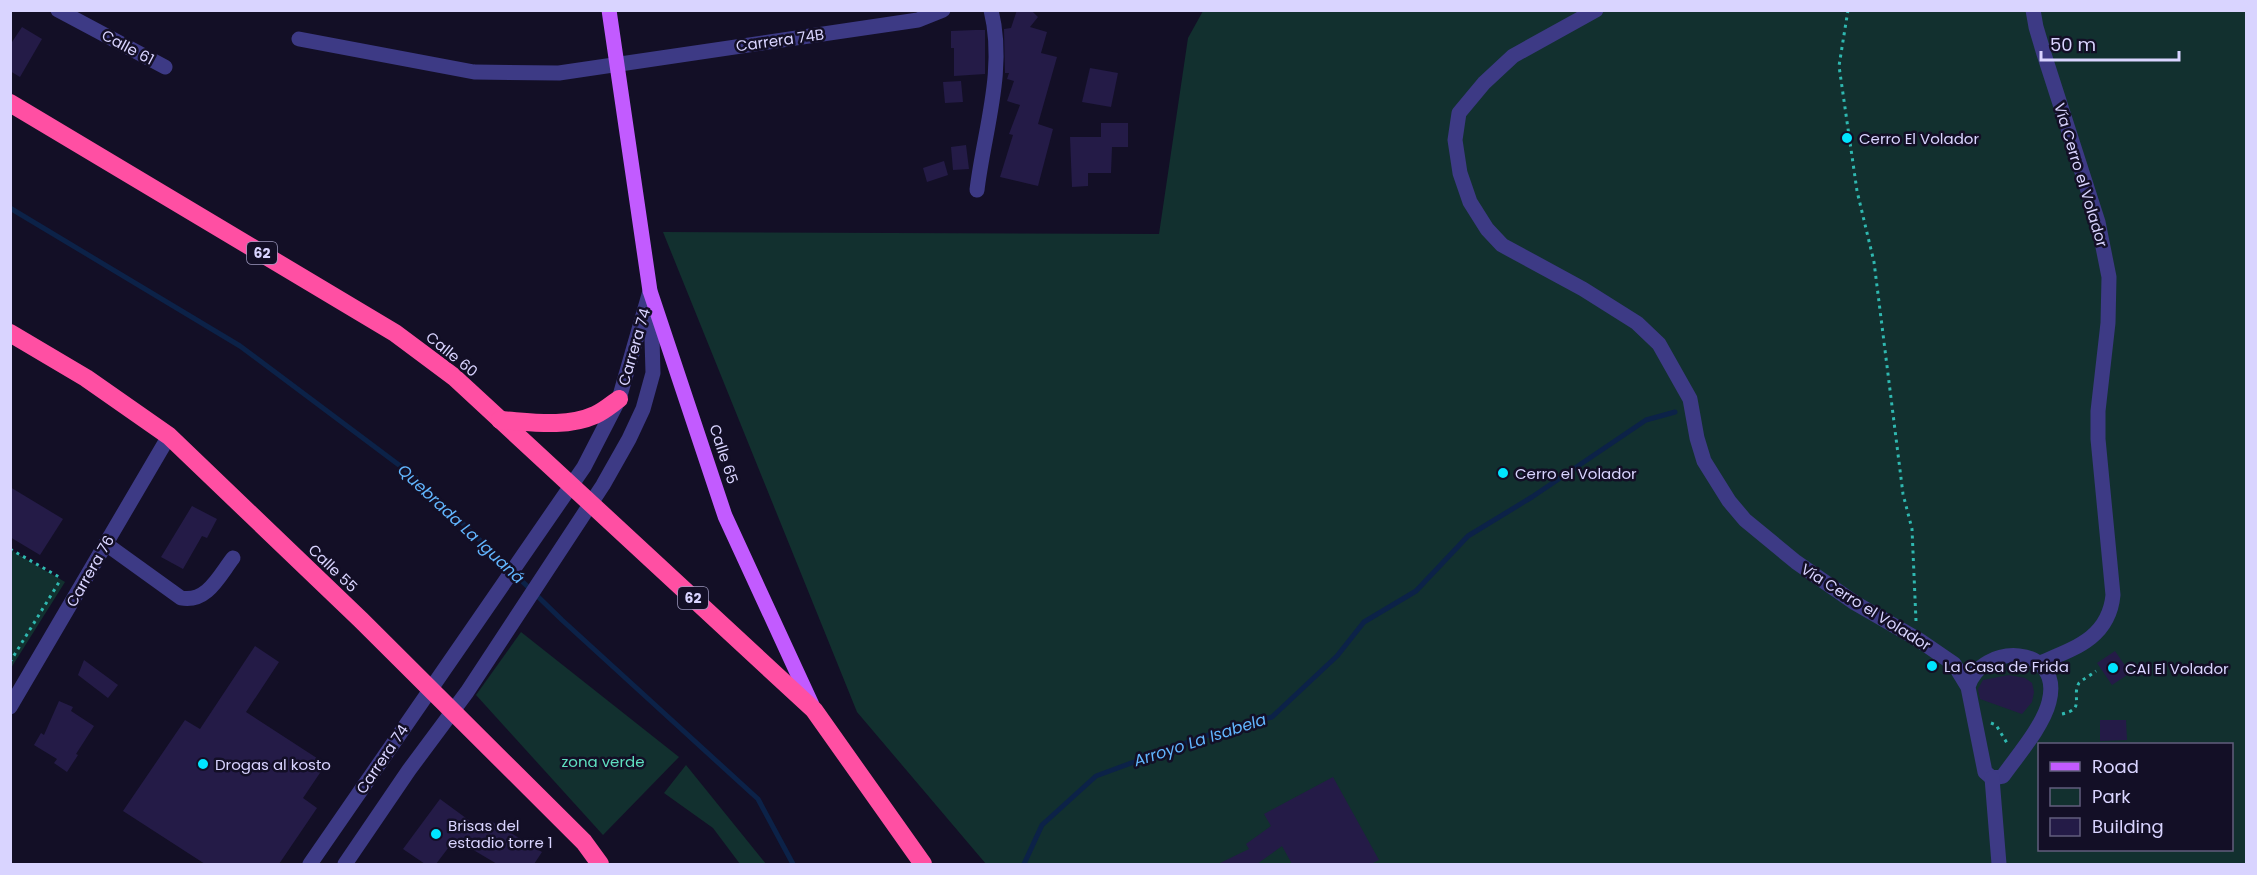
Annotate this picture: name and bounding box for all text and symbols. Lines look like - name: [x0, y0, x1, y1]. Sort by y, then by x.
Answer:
- street label: Carrera 74B: [735, 23, 825, 57]
- street label: Calle 61: [98, 24, 158, 70]
- scale bar: [2041, 24, 2179, 62]
- text: 50 m: [2050, 32, 2096, 57]
- street label: Vía Cerro el Volador: [2049, 100, 2113, 250]
- place label: Cerro El Volador: [1859, 128, 1979, 149]
- marker: Cerro El Volador: [1840, 131, 1854, 145]
- road number: 62: [247, 242, 277, 264]
- street label: Carrera 74: [613, 306, 655, 388]
- street label: Calle 60: [422, 327, 482, 381]
- street label: Calle 65: [705, 422, 743, 486]
- water label: Quebrada La Iguaná: [392, 459, 530, 589]
- place label: Cerro el Volador: [1515, 463, 1637, 484]
- marker: Cerro el Volador: [1496, 466, 1510, 480]
- street label: Carrera 76: [61, 531, 119, 611]
- street label: Calle 55: [304, 539, 362, 597]
- street label: Vía Cerro el Volador: [1797, 558, 1935, 656]
- road number: 62: [678, 587, 708, 609]
- place label: La Casa de Frida: [1944, 656, 2069, 677]
- place label: CAI El Volador: [2125, 658, 2229, 679]
- marker: La Casa de Frida: [1925, 659, 1939, 673]
- marker: CAI El Volador: [2106, 661, 2120, 675]
- water label: Arroyo La Isabela: [1130, 708, 1269, 773]
- street label: Carrera 74: [351, 720, 413, 798]
- legend: [2038, 743, 2233, 851]
- park label: zona verde: [562, 751, 644, 772]
- place label: Drogas al kosto: [215, 754, 331, 775]
- text: Road: [2092, 754, 2139, 779]
- marker: Drogas al kosto: [196, 757, 210, 771]
- text: Park: [2092, 784, 2131, 809]
- text: Building: [2092, 814, 2164, 839]
- place label: Brisas del estadio torre 1: [448, 815, 553, 853]
- marker: Brisas del estadio torre 1: [429, 827, 443, 841]

